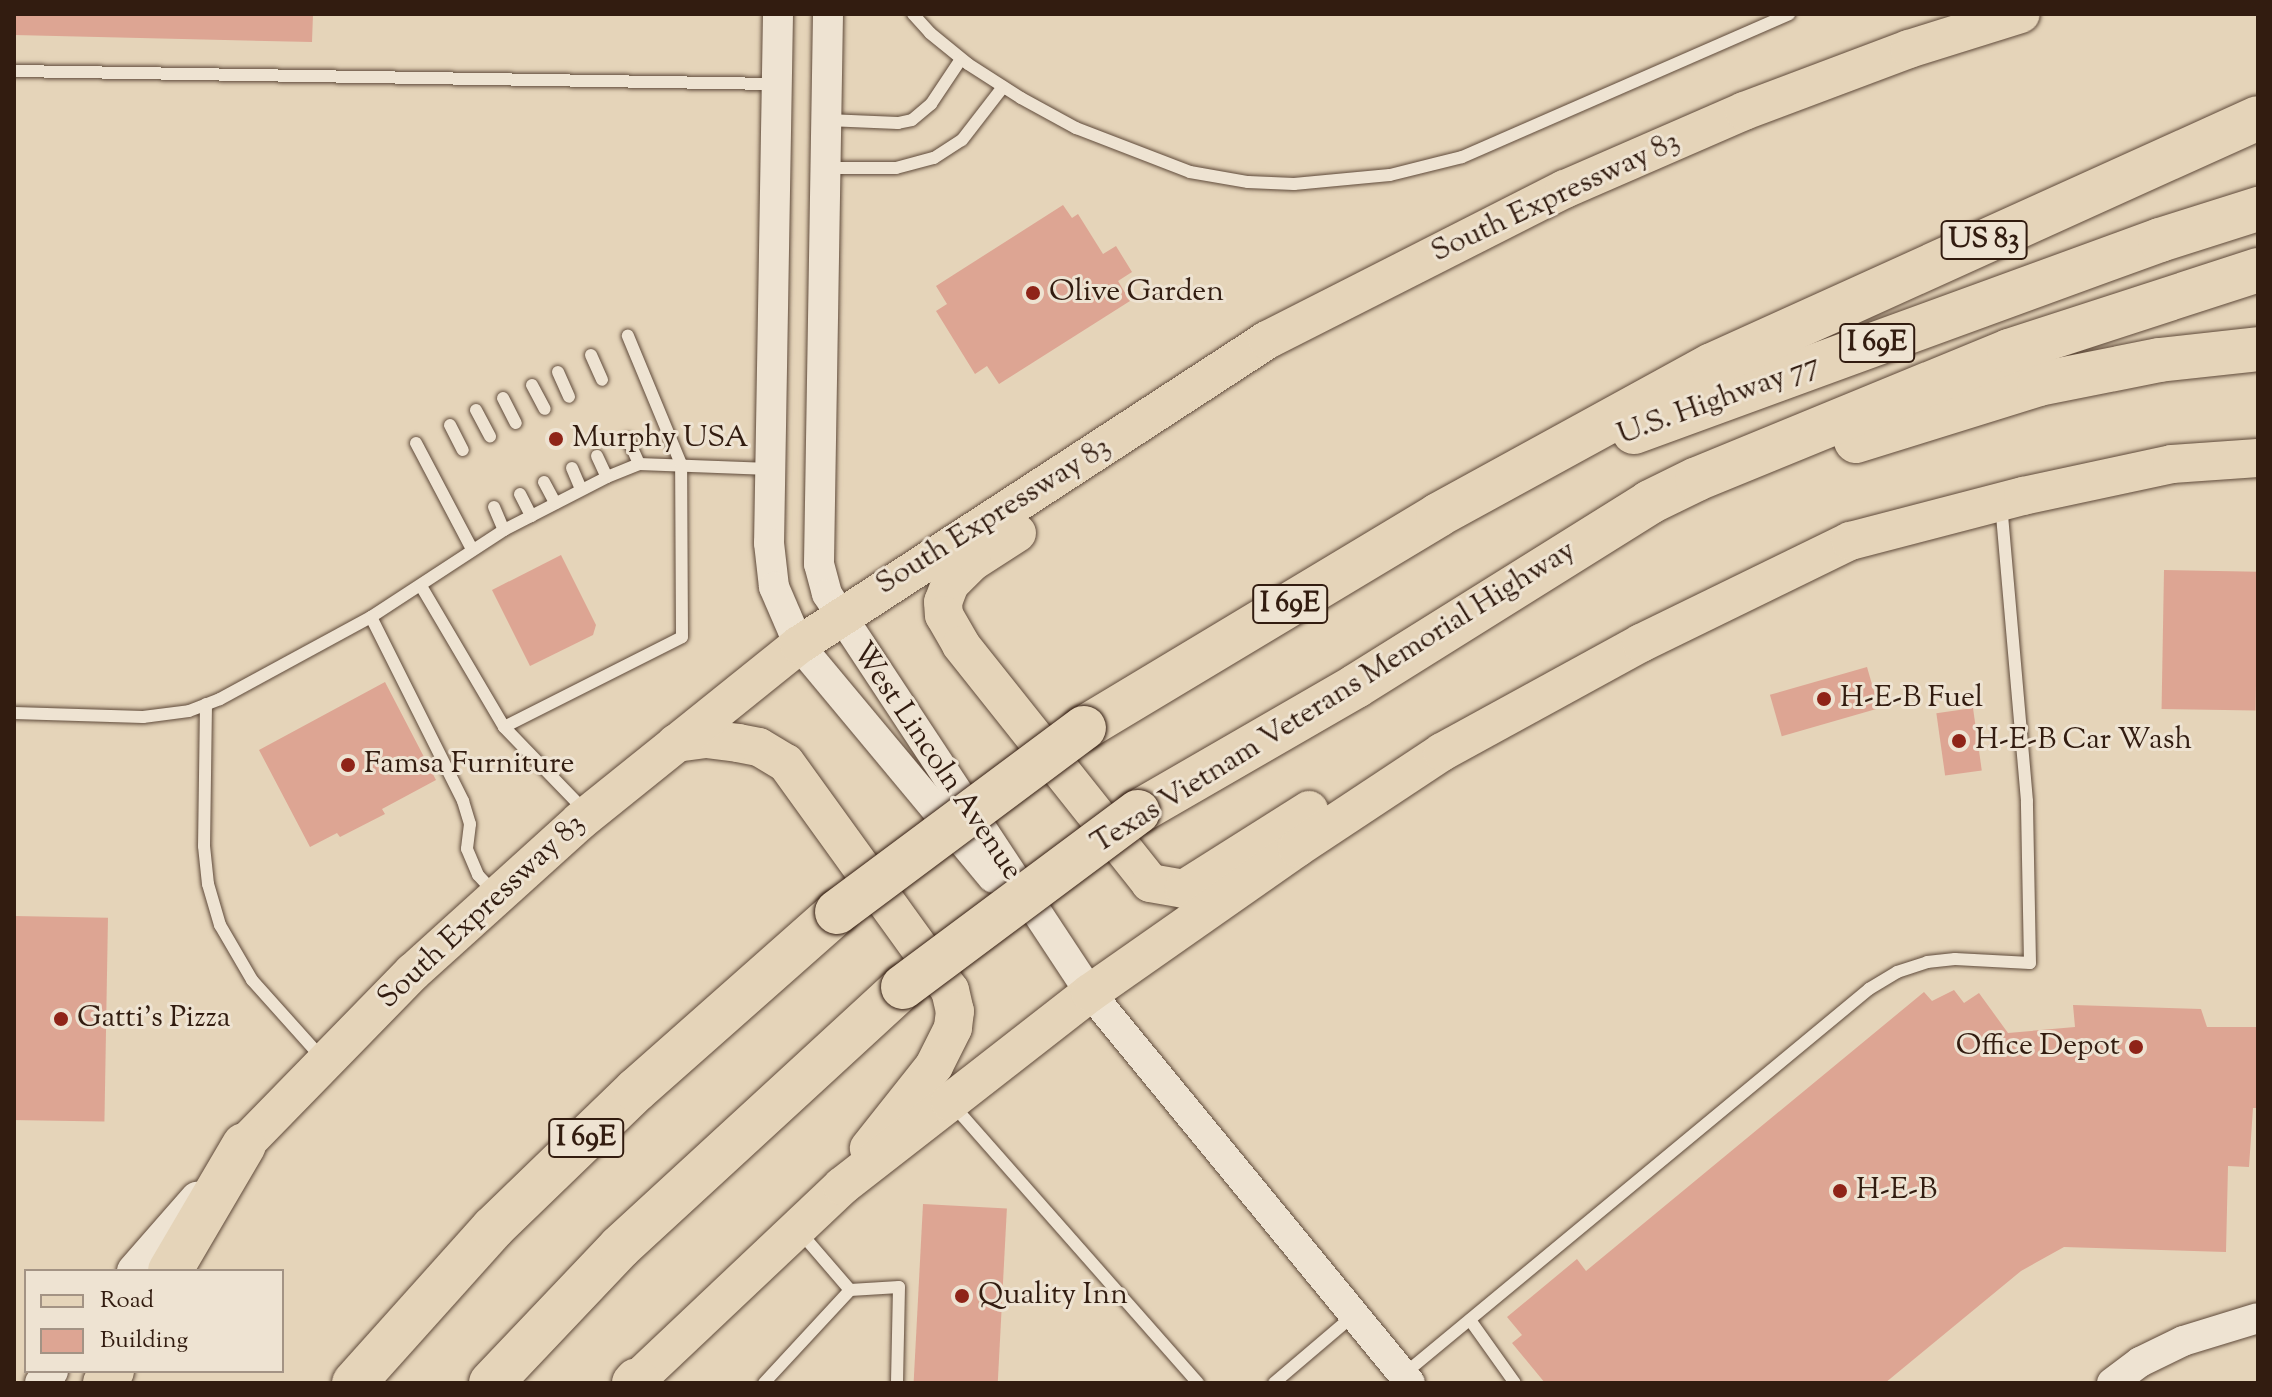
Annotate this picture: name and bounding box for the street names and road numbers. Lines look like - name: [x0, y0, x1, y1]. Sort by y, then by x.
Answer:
- street label: South Expressway 83: [1426, 125, 1686, 271]
- road number: US 83: [1940, 216, 2028, 264]
- road number: I 69E: [1839, 319, 1915, 367]
- street label: U.S. Highway 77: [1613, 348, 1825, 454]
- street label: South Expressway 83: [870, 430, 1118, 604]
- street label: Texas Vietnam Veterans Memorial Highway: [1085, 533, 1583, 863]
- road number: I 69E: [1252, 580, 1328, 628]
- street label: West Lincoln Avenue: [843, 636, 1029, 888]
- street label: South Expressway 83: [371, 807, 593, 1017]
- road number: I 69E: [548, 1114, 624, 1162]

